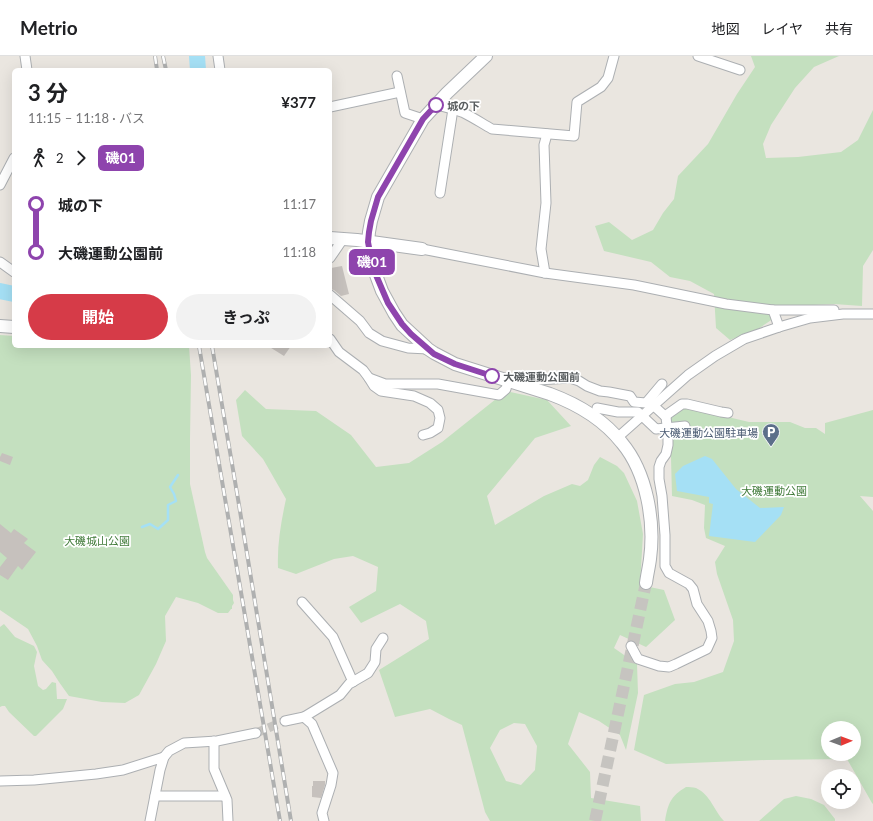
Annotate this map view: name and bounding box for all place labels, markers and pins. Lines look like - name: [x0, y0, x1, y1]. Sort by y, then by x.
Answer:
- marker: 城の下: [428, 97, 444, 113]
- place label: 城の下: [447, 99, 480, 112]
- marker: 大磯運動公園前: [484, 368, 500, 384]
- place label: 大磯運動公園前: [503, 370, 580, 383]
- parking icon: 大磯運動公園駐車場: [761, 422, 781, 447]
- place label: 大磯運動公園駐車場: [659, 426, 758, 439]

